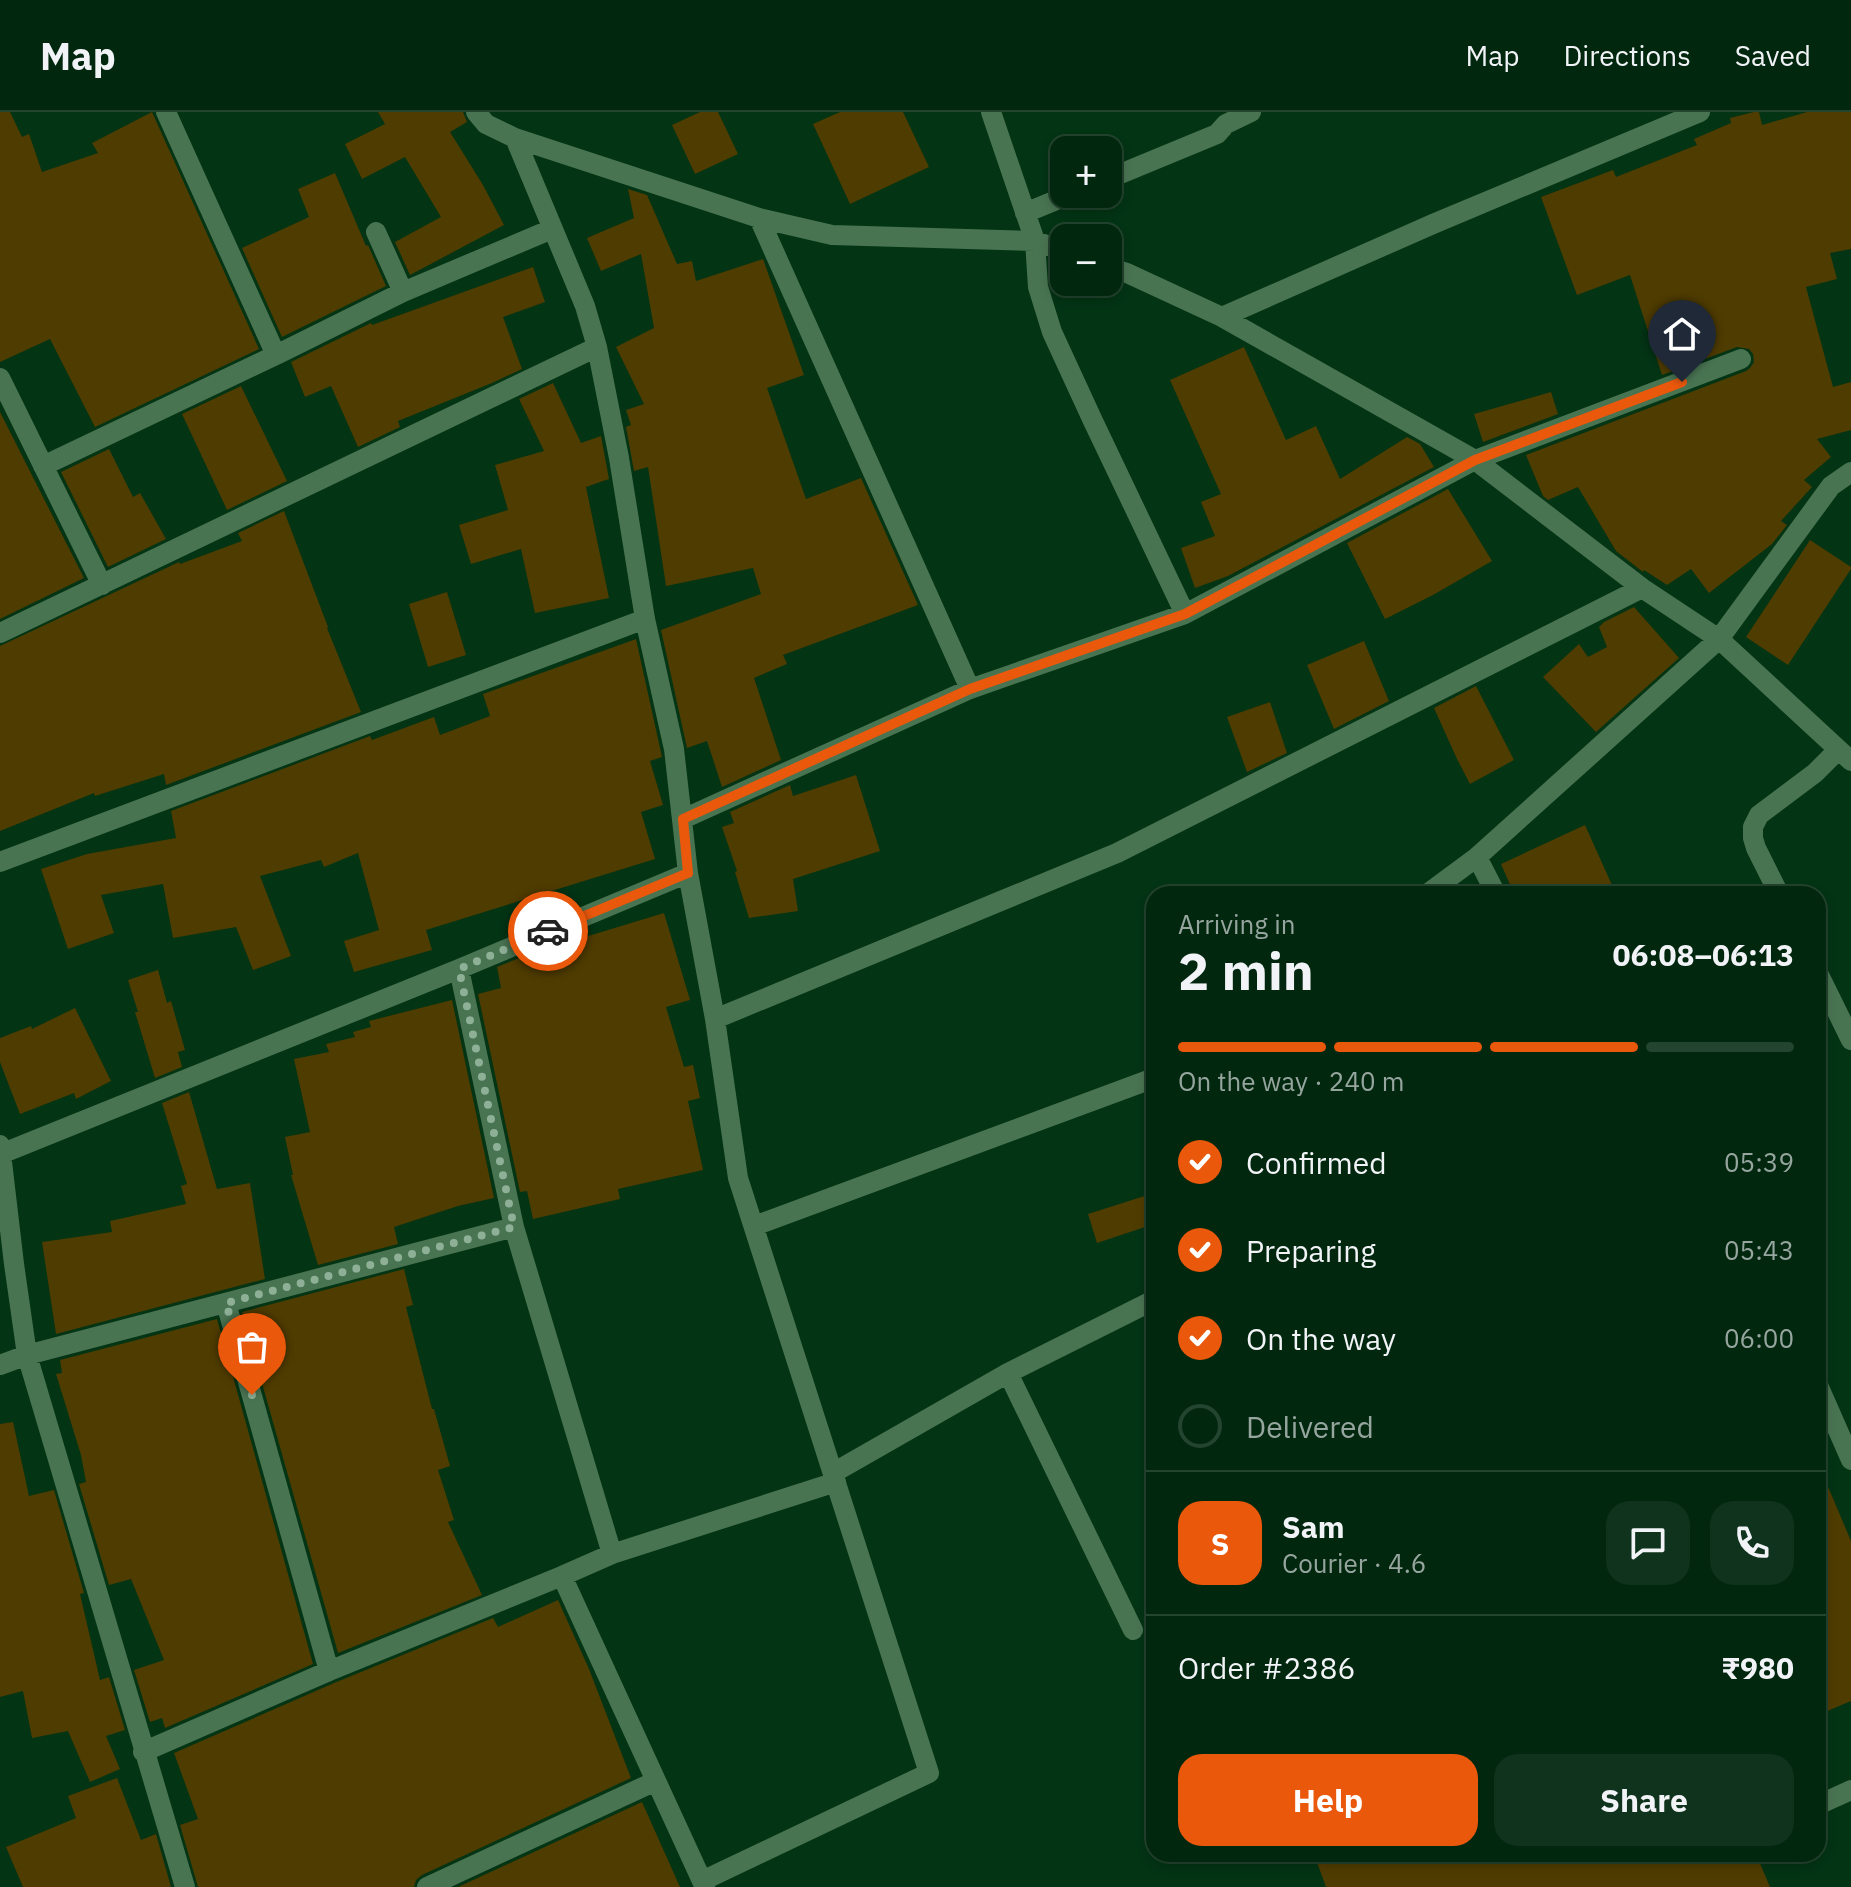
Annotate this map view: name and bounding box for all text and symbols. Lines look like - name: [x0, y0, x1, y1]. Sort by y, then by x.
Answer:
- text: Map: [40, 31, 116, 80]
- text: Map: [1465, 37, 1519, 74]
- text: Directions: [1563, 37, 1691, 74]
- text: Saved: [1735, 37, 1811, 74]
- map controls: [1050, 136, 1122, 296]
- button: +: [1050, 136, 1122, 208]
- button: −: [1050, 224, 1122, 296]
- pin: [1648, 300, 1716, 382]
- icon: home: [1660, 312, 1704, 356]
- courier: [508, 891, 588, 971]
- text: Arriving in: [1178, 907, 1295, 941]
- icon: car: [526, 909, 570, 953]
- text: 06:08–06:13: [1613, 935, 1794, 974]
- text: 2 min: [1178, 937, 1314, 1004]
- text: On the way · 240 m: [1178, 1064, 1404, 1098]
- icon: check: [1178, 1140, 1222, 1184]
- text: Confirmed: [1246, 1143, 1387, 1182]
- text: 05:39: [1724, 1145, 1794, 1179]
- icon: check: [1178, 1228, 1222, 1272]
- text: Preparing: [1246, 1231, 1376, 1270]
- text: 05:43: [1724, 1233, 1794, 1267]
- pin: [218, 1313, 286, 1395]
- icon: check: [1178, 1316, 1222, 1360]
- text: On the way: [1246, 1319, 1396, 1358]
- text: 06:00: [1724, 1321, 1794, 1355]
- icon: bag: [230, 1325, 274, 1369]
- text: Delivered: [1246, 1407, 1374, 1446]
- button: chat: [1606, 1501, 1690, 1585]
- button: phone: [1710, 1501, 1794, 1585]
- text: Sam: [1282, 1507, 1345, 1546]
- text: S: [1211, 1524, 1229, 1563]
- text: Courier · 4.6: [1282, 1546, 1426, 1580]
- text: Order #2386: [1178, 1648, 1355, 1687]
- text: ₹980: [1721, 1648, 1794, 1687]
- button: Help: [1178, 1754, 1478, 1846]
- button: Share: [1494, 1754, 1794, 1846]

